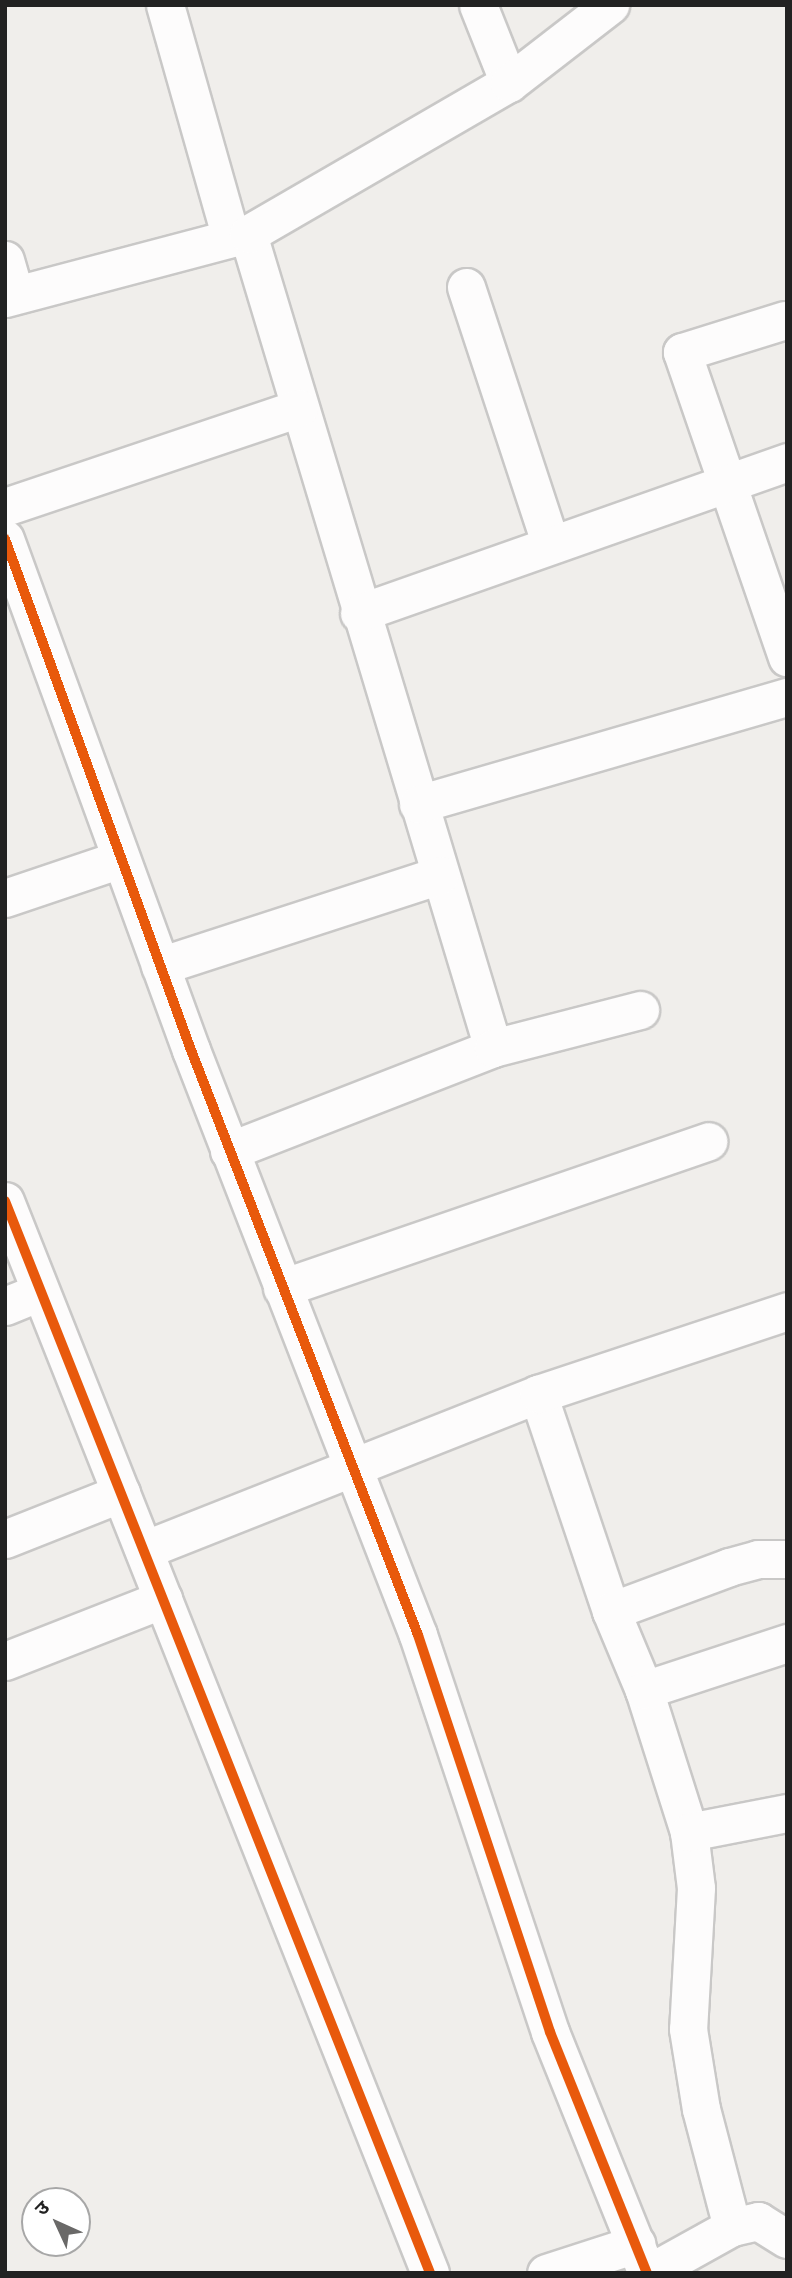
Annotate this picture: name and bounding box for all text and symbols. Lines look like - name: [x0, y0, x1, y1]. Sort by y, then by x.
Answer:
- north arrow: [21, 2187, 91, 2257]
- text: उ: [30, 2196, 54, 2220]

